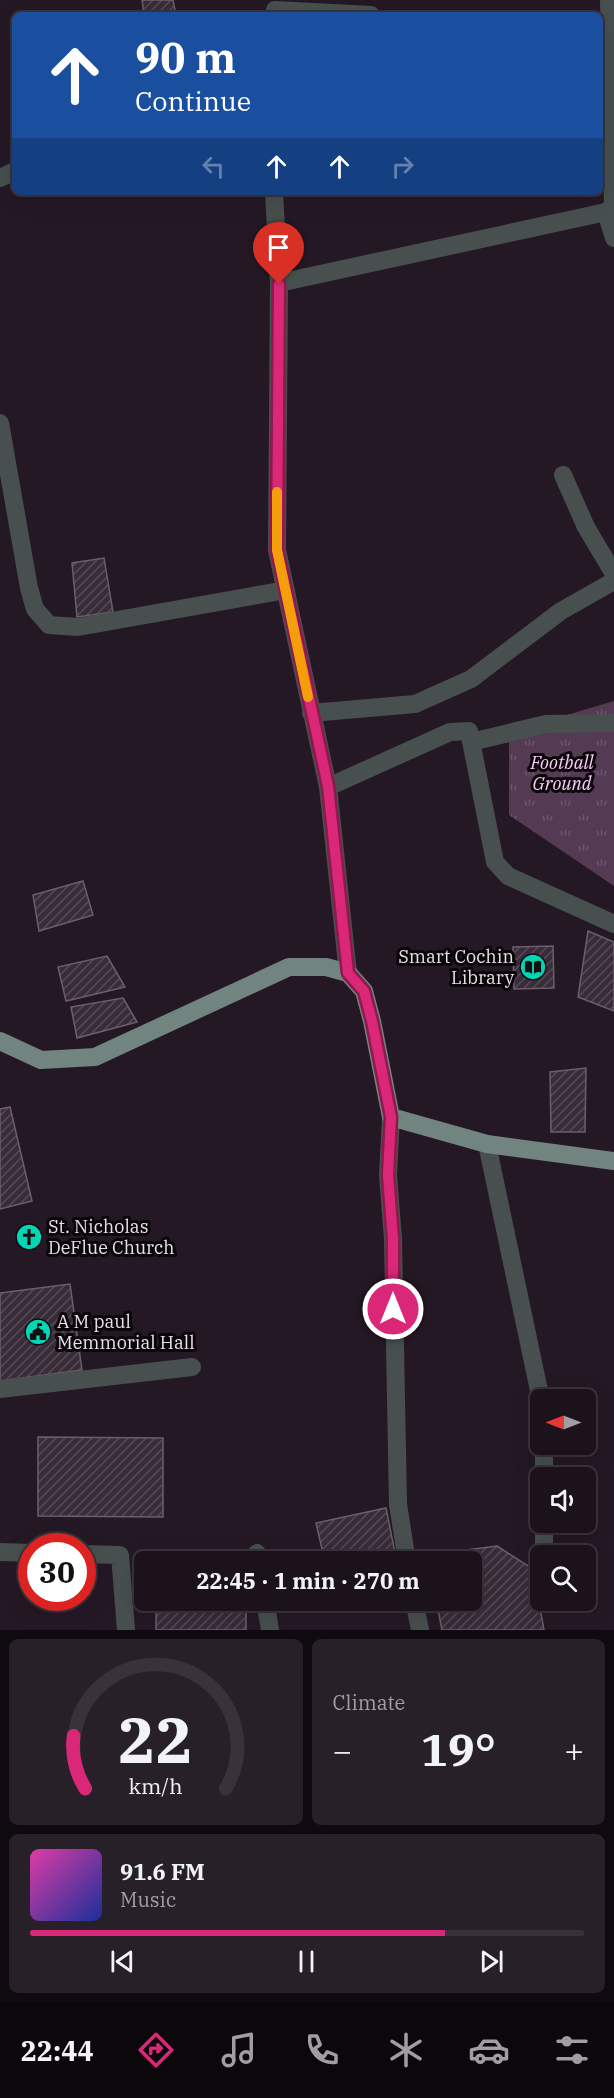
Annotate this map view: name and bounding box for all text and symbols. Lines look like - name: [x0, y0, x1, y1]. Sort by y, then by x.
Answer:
- text: 90 m: [135, 30, 236, 85]
- icon: ahead: [36, 36, 114, 114]
- text: Continue: [135, 83, 251, 118]
- icon: left: [197, 150, 230, 183]
- icon: ahead: [260, 150, 293, 183]
- icon: ahead: [323, 150, 356, 183]
- icon: right: [386, 150, 419, 183]
- pin: [253, 222, 304, 284]
- icon: arrive: [262, 231, 295, 264]
- park label: Football Ground: [529, 751, 594, 795]
- place label: Smart Cochin Library: [398, 945, 514, 989]
- library icon: Smart Cochin Library: [518, 952, 548, 982]
- place label: St. Nicholas DeFlue Church: [48, 1215, 175, 1259]
- church icon: St. Nicholas DeFlue Church: [14, 1222, 44, 1252]
- position arrow: [361, 1277, 425, 1341]
- place label: A M paul Memmorial Hall: [57, 1310, 195, 1354]
- public building icon: A M paul Memmorial Hall: [23, 1317, 53, 1347]
- north arrow: [530, 1389, 596, 1455]
- map controls: [530, 1389, 596, 1611]
- button: sound: [530, 1467, 596, 1533]
- speed limit sign: 30: [18, 1533, 96, 1611]
- button: search: [530, 1545, 596, 1611]
- text: 22:45 · 1 min · 270 m: [196, 1566, 420, 1595]
- text: Climate: [333, 1689, 405, 1716]
- text: 22: [118, 1699, 193, 1780]
- text: 19°: [421, 1720, 496, 1778]
- text: −: [333, 1729, 352, 1772]
- text: +: [564, 1729, 584, 1772]
- text: km/h: [129, 1772, 183, 1800]
- text: 91.6 FM: [120, 1857, 205, 1886]
- text: Music: [120, 1886, 176, 1913]
- icon: previous: [106, 1945, 139, 1978]
- icon: pause: [290, 1945, 323, 1978]
- icon: next: [475, 1945, 508, 1978]
- icon: directions: [135, 2029, 177, 2071]
- icon: music: [218, 2029, 260, 2071]
- icon: phone: [301, 2029, 343, 2071]
- icon: climate: [385, 2029, 427, 2071]
- icon: car: [468, 2029, 510, 2071]
- icon: filters: [551, 2029, 593, 2071]
- text: 22:44: [21, 2033, 94, 2068]

